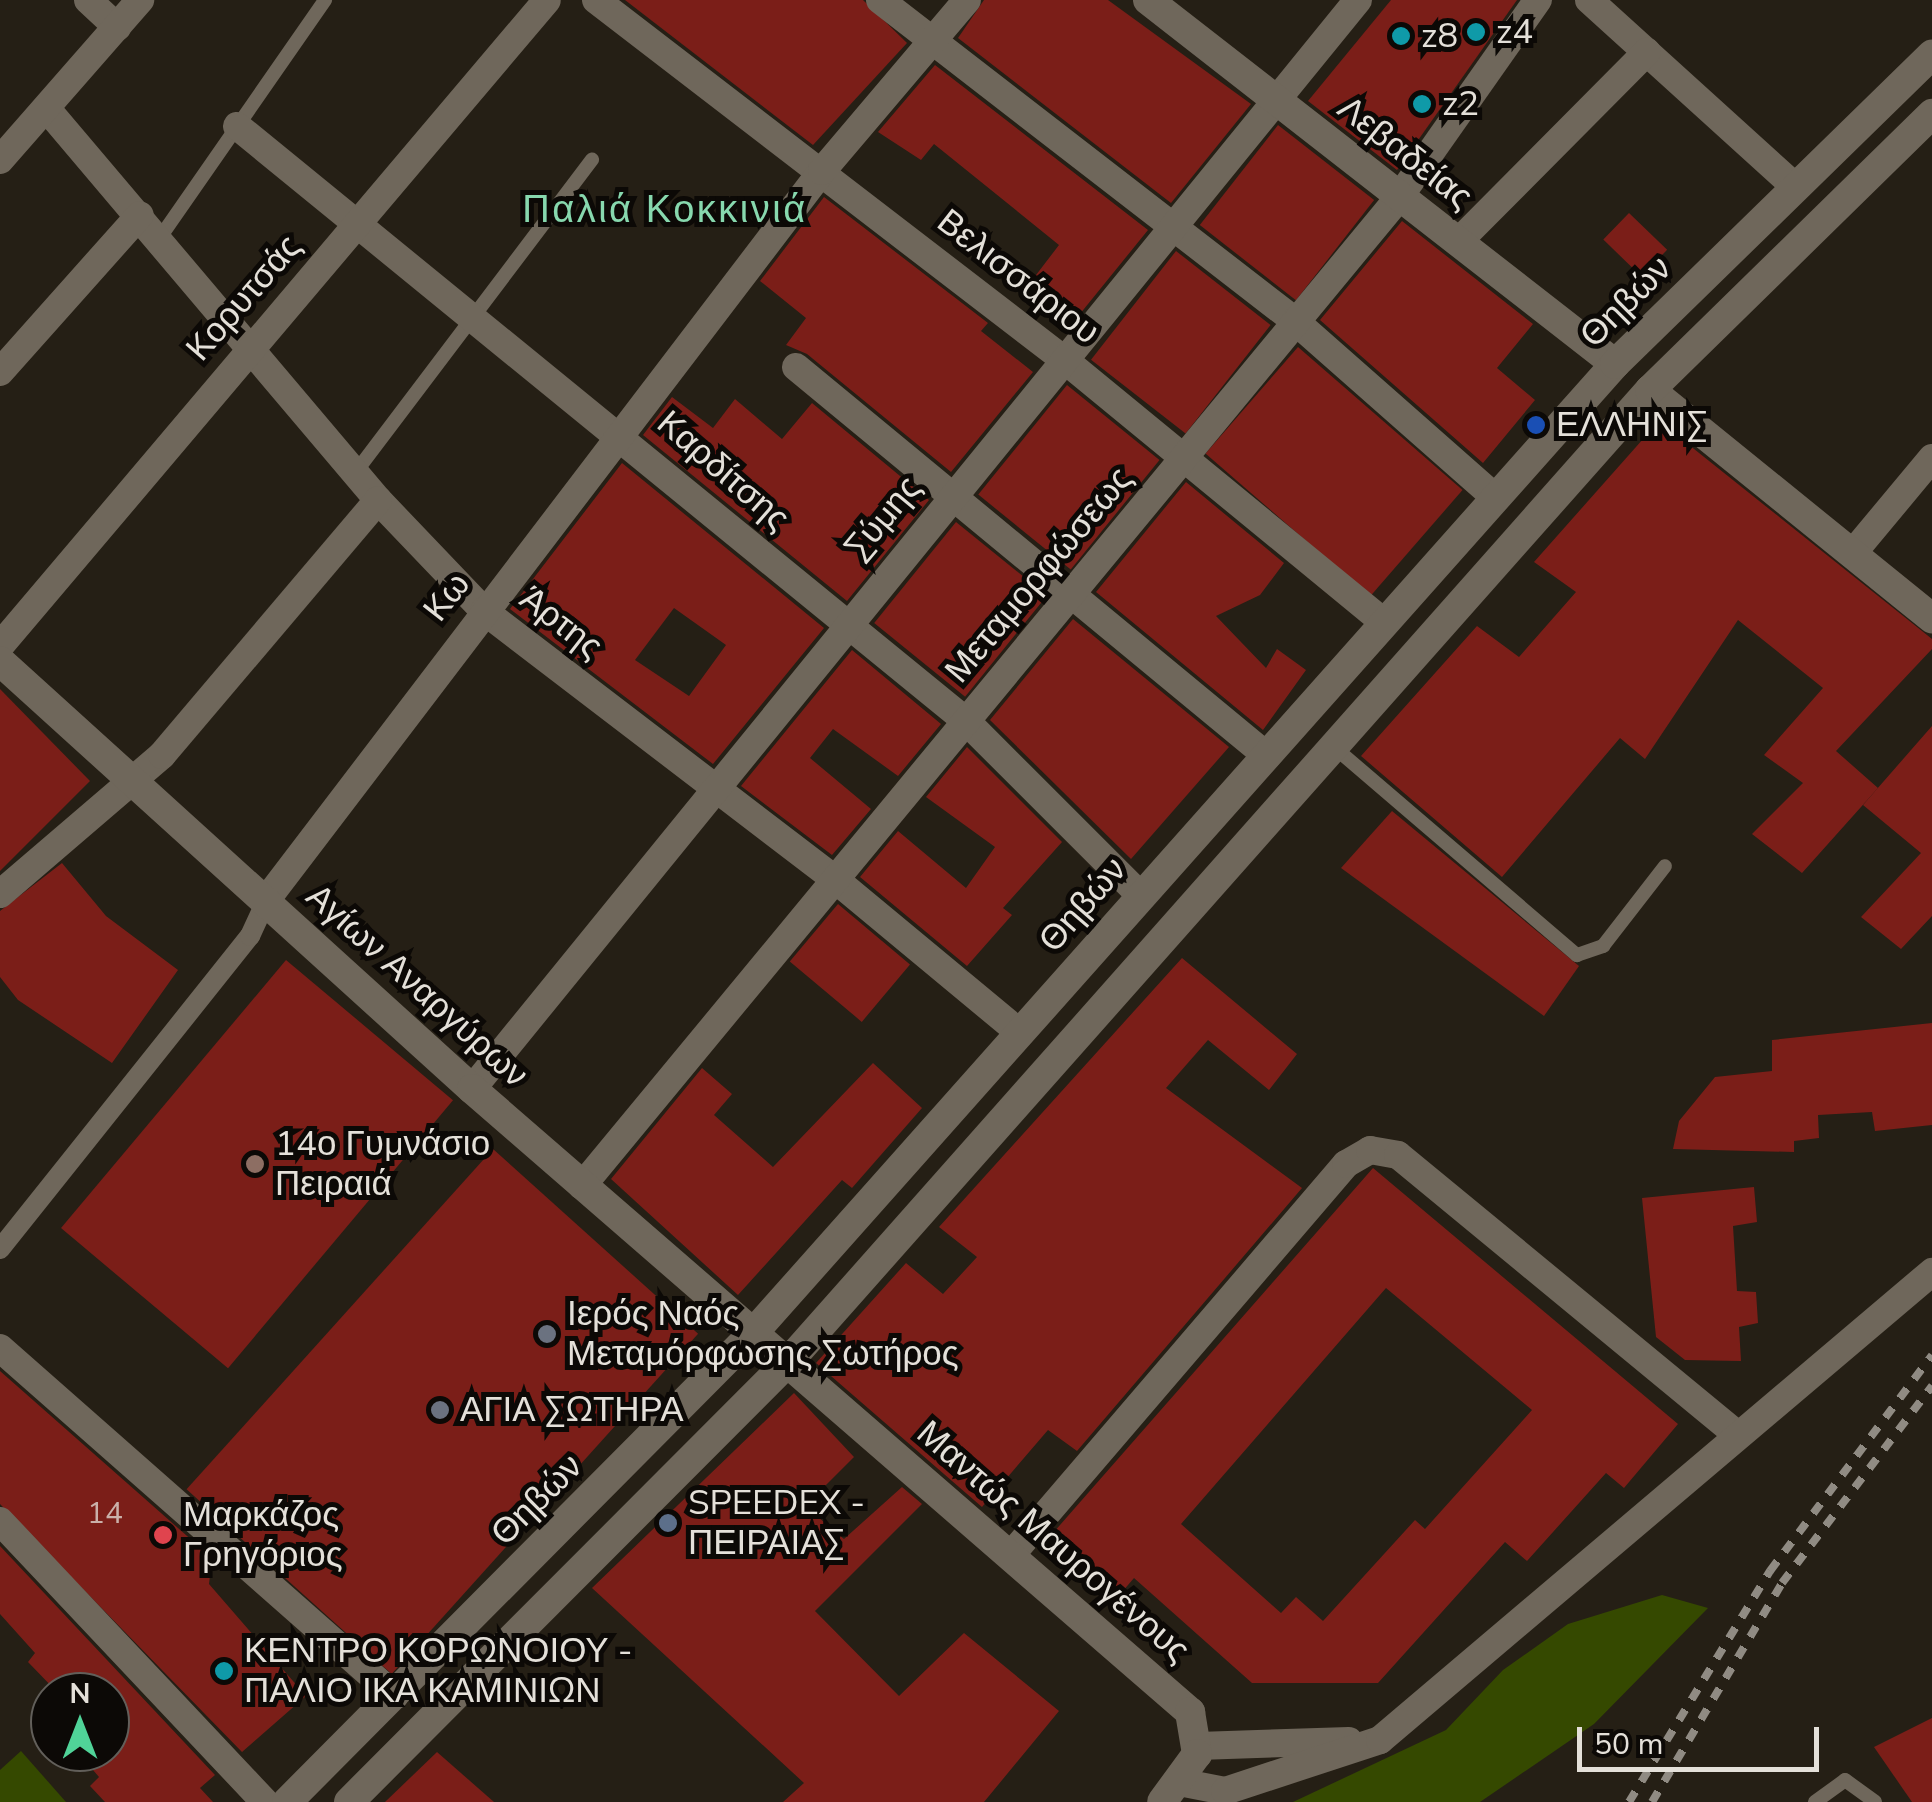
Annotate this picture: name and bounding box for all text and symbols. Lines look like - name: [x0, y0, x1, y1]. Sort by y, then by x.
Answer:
- place label: z4: [1496, 11, 1533, 53]
- place label: z8: [1421, 15, 1458, 57]
- marker: z4: [1465, 21, 1487, 43]
- marker: z8: [1390, 25, 1412, 47]
- place label: z2: [1442, 83, 1479, 125]
- street label: Λεβαδείας: [1329, 87, 1481, 219]
- marker: z2: [1411, 93, 1433, 115]
- district label: Παλιά Κοκκινιά: [522, 187, 808, 233]
- street label: Βελισσάριου: [929, 201, 1107, 353]
- street label: Κορυτσάς: [178, 226, 310, 370]
- street label: Θηβών: [1572, 248, 1680, 356]
- street label: Καρδίτσης: [648, 402, 798, 540]
- place label: ΕΛΛΗΝΙΣ: [1556, 404, 1707, 446]
- marker: ΕΛΛΗΝΙΣ: [1525, 414, 1547, 436]
- street label: Μεταμορφώσεως: [937, 459, 1141, 691]
- street label: Σύμης: [836, 468, 930, 568]
- street label: Κω: [415, 564, 479, 630]
- street label: Άρτης: [511, 578, 611, 668]
- street label: Θηβών: [1031, 849, 1135, 961]
- street label: Αγίων Αναργύρων: [298, 876, 536, 1096]
- place label: 14ο Γυμνάσιο Πειραιά: [275, 1123, 490, 1205]
- marker: 14ο Γυμνάσιο Πειραιά: [244, 1153, 266, 1175]
- place label: Ιερός Ναός Μεταμόρφωσης Σωτήρος: [567, 1293, 959, 1375]
- marker: Ιερός Ναός Μεταμόρφωσης Σωτήρος: [536, 1323, 558, 1345]
- place label: ΑΓΙΑ ΣΩΤΗΡΑ: [460, 1389, 684, 1431]
- marker: ΑΓΙΑ ΣΩΤΗΡΑ: [429, 1399, 451, 1421]
- street label: Μαντώς Μαυρογένους: [908, 1412, 1198, 1672]
- street label: Θηβών: [483, 1446, 591, 1554]
- place label: SPEEDEX - ΠΕΙΡΑΙΑΣ: [688, 1482, 865, 1564]
- place label: Μαρκάζος Γρηγόριος: [183, 1494, 343, 1576]
- house number: 14: [87, 1496, 123, 1532]
- marker: SPEEDEX - ΠΕΙΡΑΙΑΣ: [657, 1512, 679, 1534]
- marker: Μαρκάζος Γρηγόριος: [152, 1524, 174, 1546]
- place label: ΚΕΝΤΡΟ ΚΟΡΩΝΟΙΟΥ - ΠΑΛΙΟ ΙΚΑ ΚΑΜΙΝΙΩΝ: [244, 1630, 632, 1712]
- marker: ΚΕΝΤΡΟ ΚΟΡΩΝΟΙΟΥ - ΠΑΛΙΟ ΙΚΑ ΚΑΜΙΝΙΩΝ: [213, 1660, 235, 1682]
- north arrow: [30, 1672, 130, 1772]
- text: N: [70, 1675, 90, 1713]
- scale bar: [1582, 1707, 1824, 1769]
- text: 50 m: [1594, 1724, 1663, 1765]

